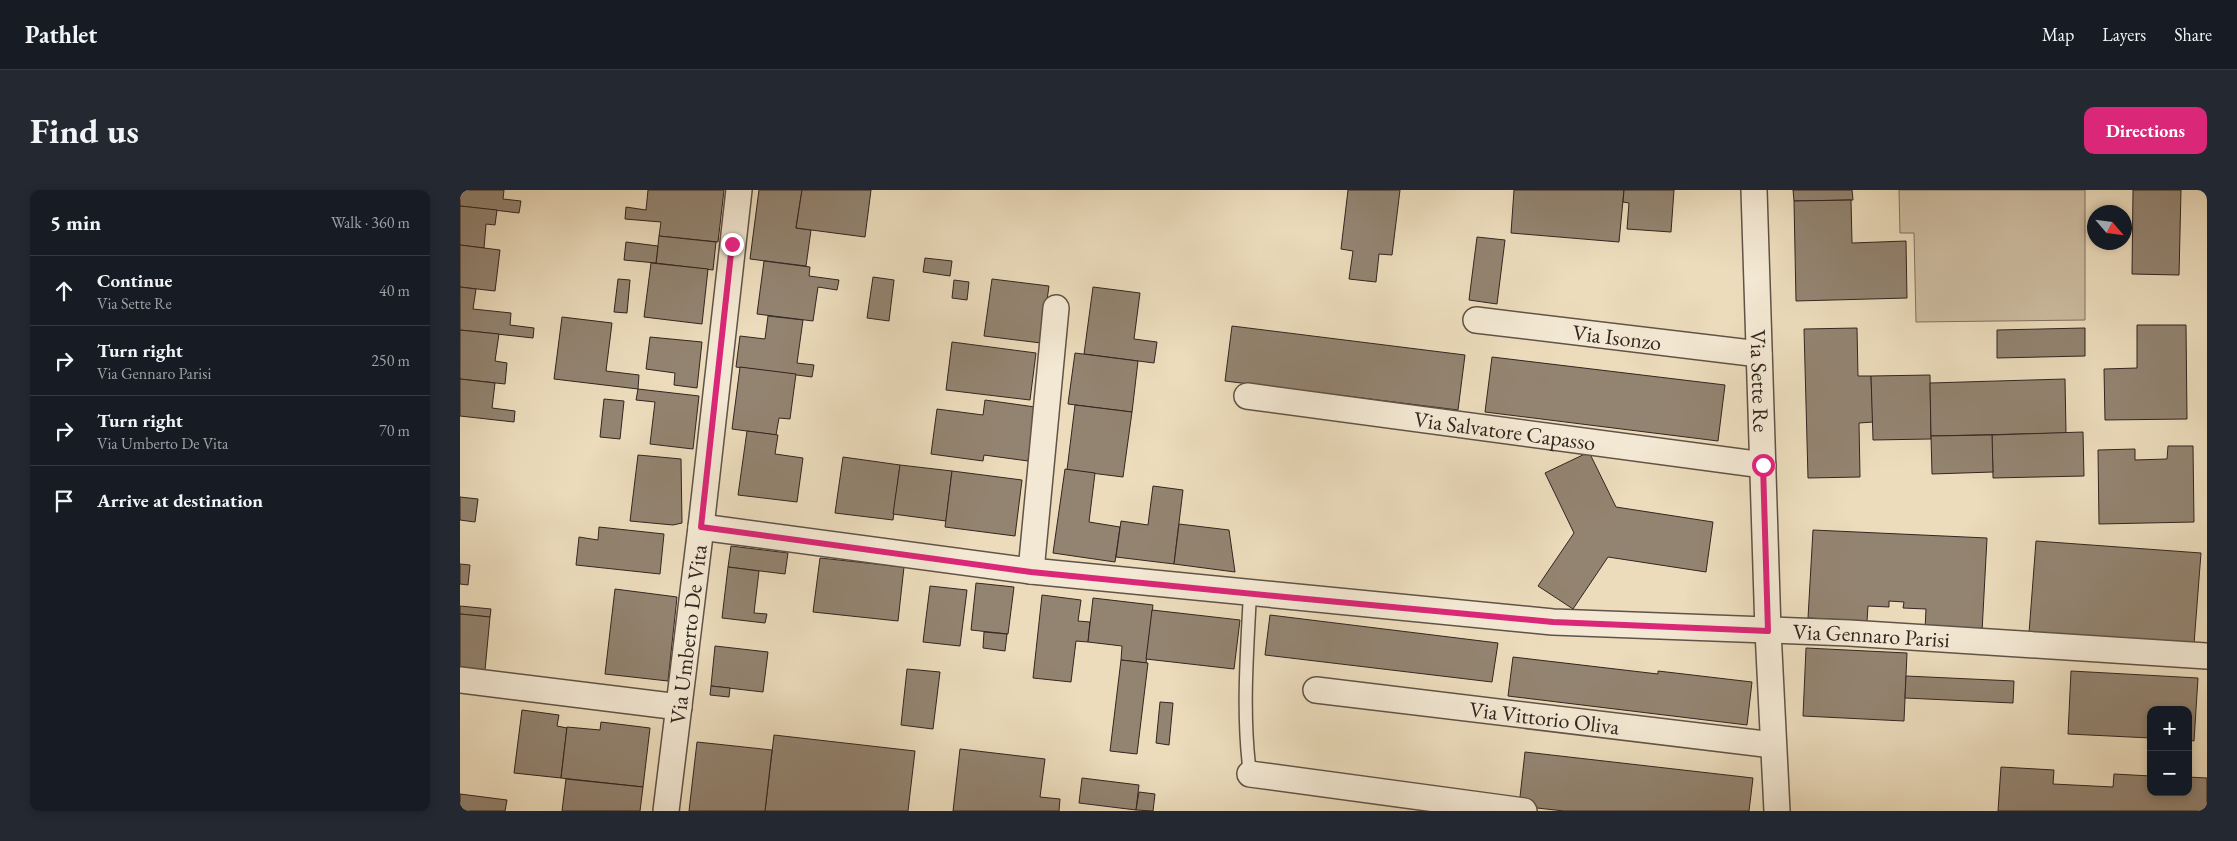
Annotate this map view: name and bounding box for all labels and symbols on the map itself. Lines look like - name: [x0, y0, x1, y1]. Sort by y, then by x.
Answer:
- north arrow: [2087, 205, 2132, 250]
- route end: [721, 233, 744, 256]
- street label: Via Isonzo: [1571, 318, 1663, 357]
- street label: Via Sette Re: [1743, 329, 1776, 433]
- street label: Via Salvatore Capasso: [1412, 404, 1597, 457]
- route start: [1752, 454, 1775, 477]
- street label: Via Umberto De Vita: [663, 543, 714, 726]
- street label: Via Gennaro Parisi: [1792, 617, 1951, 654]
- street label: Via Vittorio Oliva: [1468, 695, 1621, 741]

